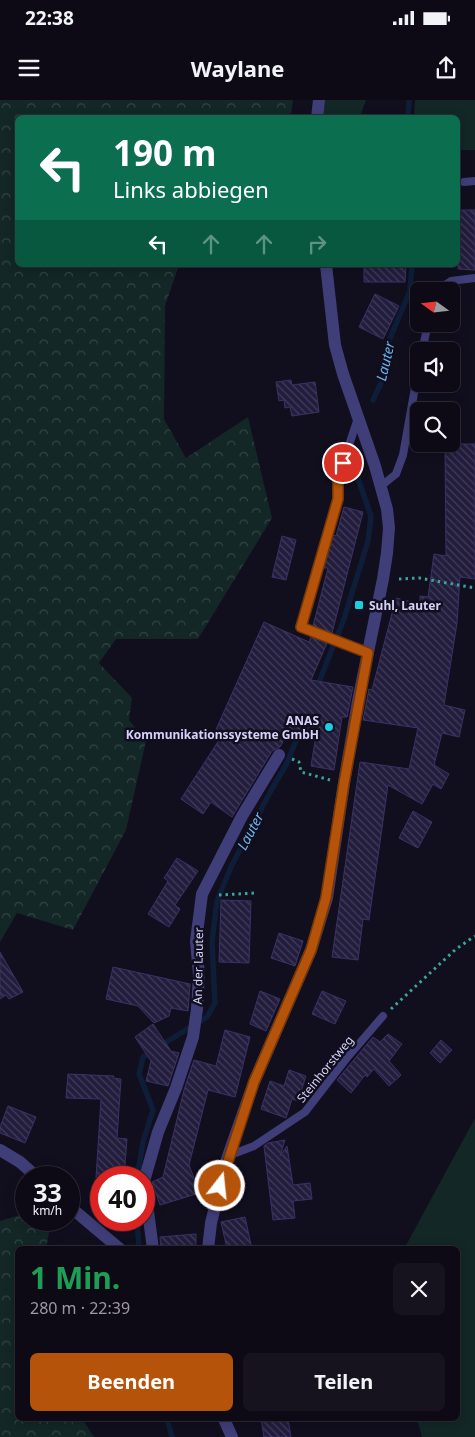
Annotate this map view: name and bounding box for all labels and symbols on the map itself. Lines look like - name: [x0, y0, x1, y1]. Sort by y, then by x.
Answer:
- north arrow: [410, 282, 460, 332]
- water label: Lauter: [371, 339, 399, 383]
- pin: [322, 442, 364, 484]
- place label: Suhl, Lauter: [369, 597, 441, 614]
- marker: Suhl, Lauter: [353, 599, 365, 611]
- place label: ANAS Kommunikationssysteme GmbH: [126, 712, 319, 743]
- marker: ANAS Kommunikationssysteme GmbH: [323, 721, 335, 733]
- water label: Lauter: [232, 809, 268, 853]
- street label: An der Lauter: [189, 927, 207, 1005]
- street label: Steinhorstweg: [293, 1032, 357, 1106]
- position arrow: [193, 1159, 245, 1211]
- speed limit sign: 40: [90, 1166, 155, 1231]

